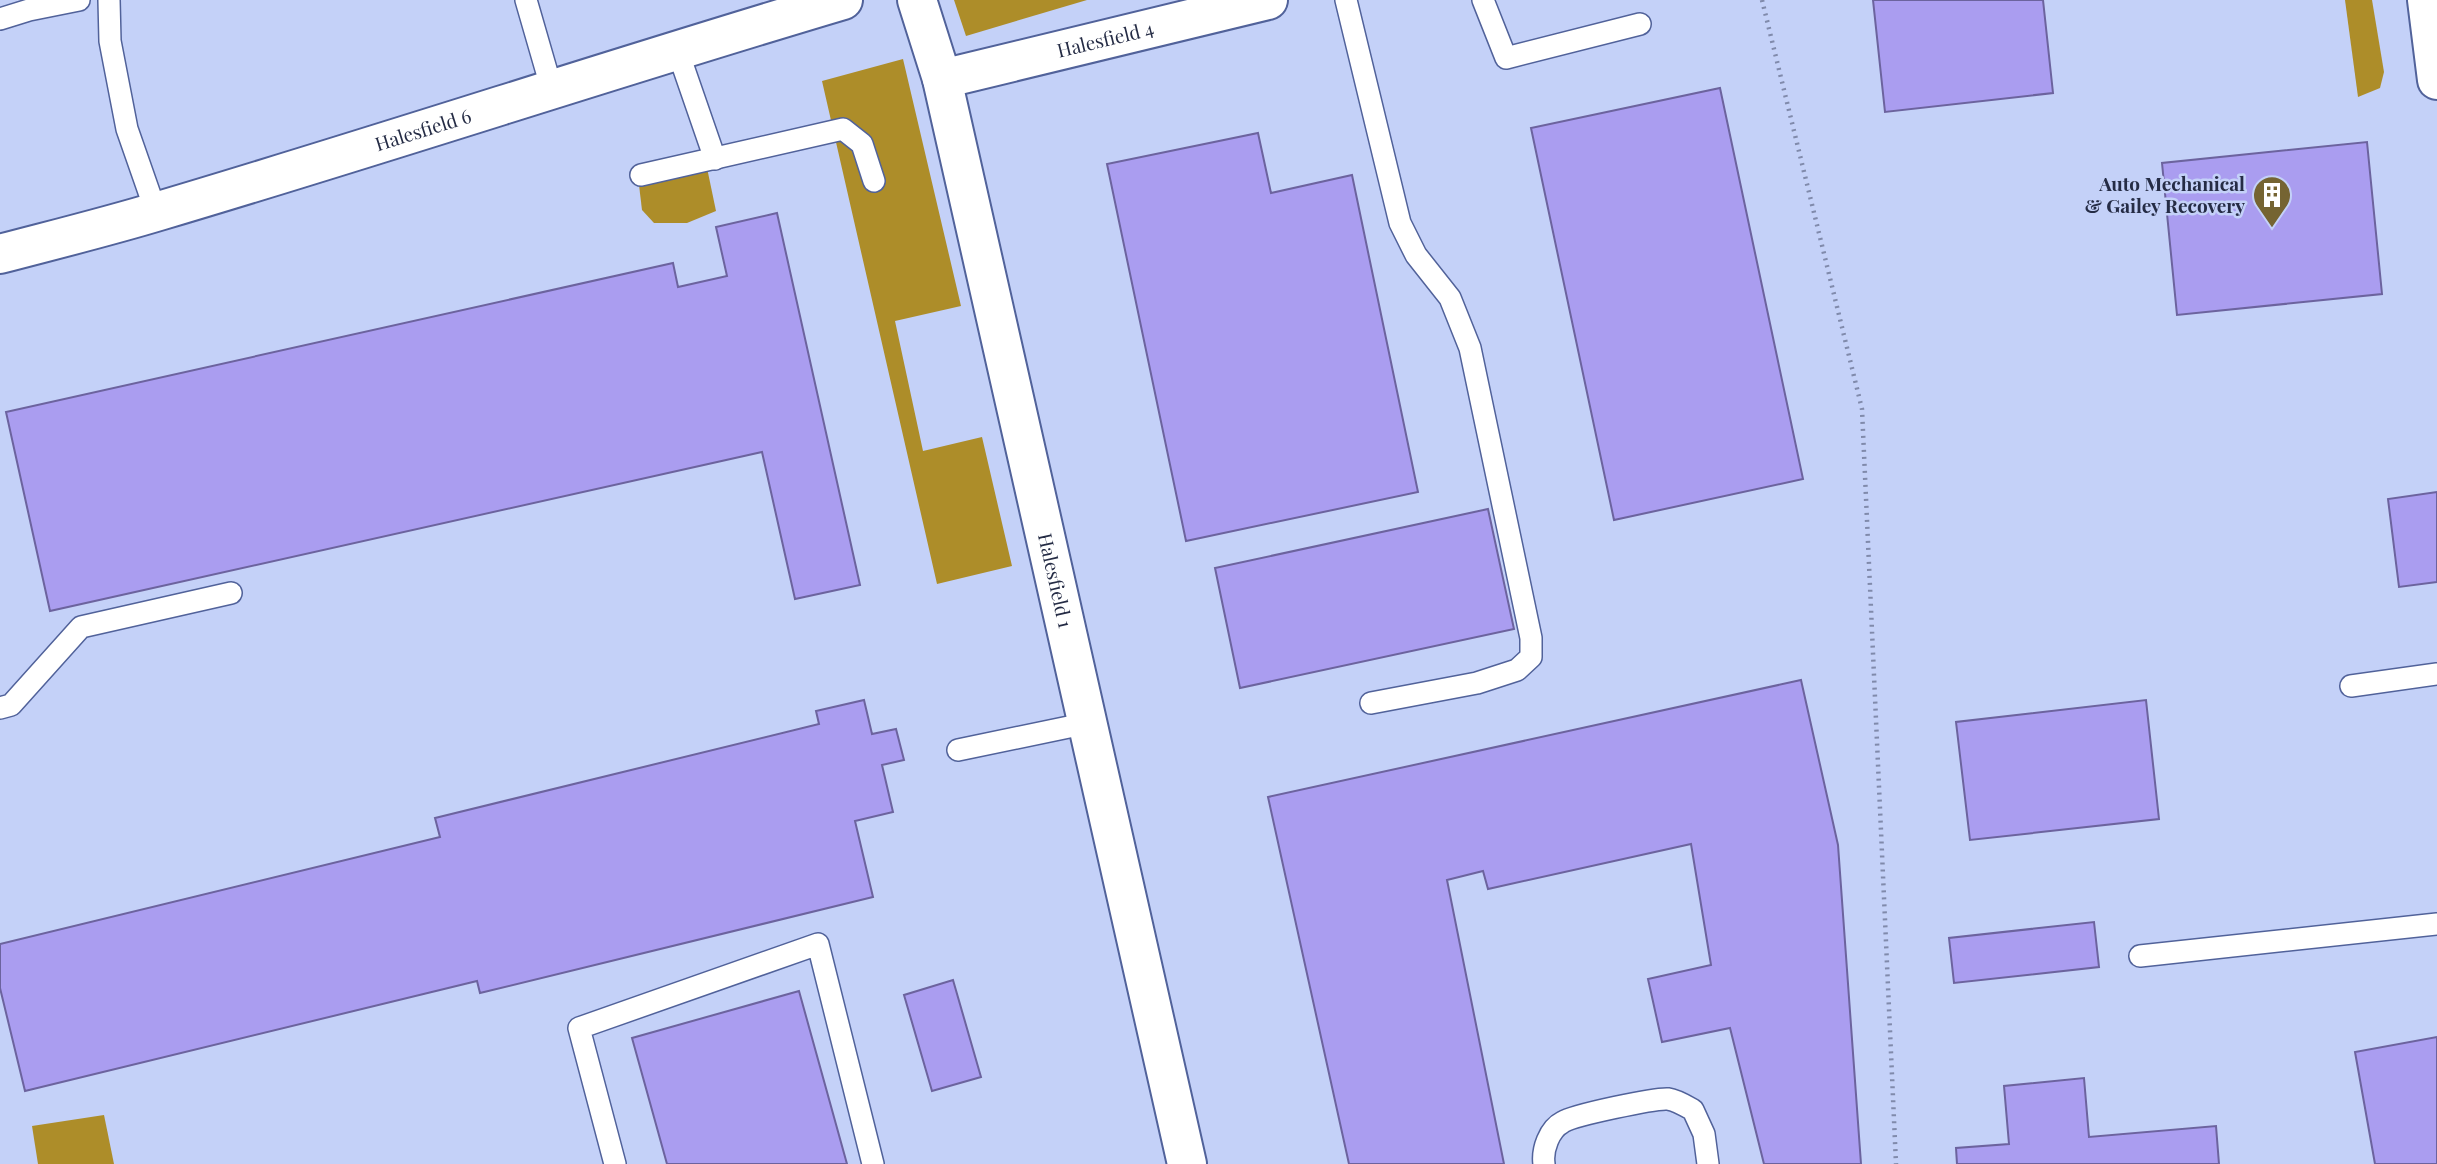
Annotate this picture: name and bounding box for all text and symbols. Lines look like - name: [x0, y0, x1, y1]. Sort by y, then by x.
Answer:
- street label: Halesfield 4: [1054, 14, 1156, 63]
- street label: Halesfield 6: [372, 102, 474, 156]
- place label: Auto Mechanical & Gailey Recovery: [2085, 170, 2245, 218]
- building icon: Auto Mechanical & Gailey Recovery: [2251, 174, 2293, 229]
- street label: Halesfield 1: [1033, 530, 1080, 630]

